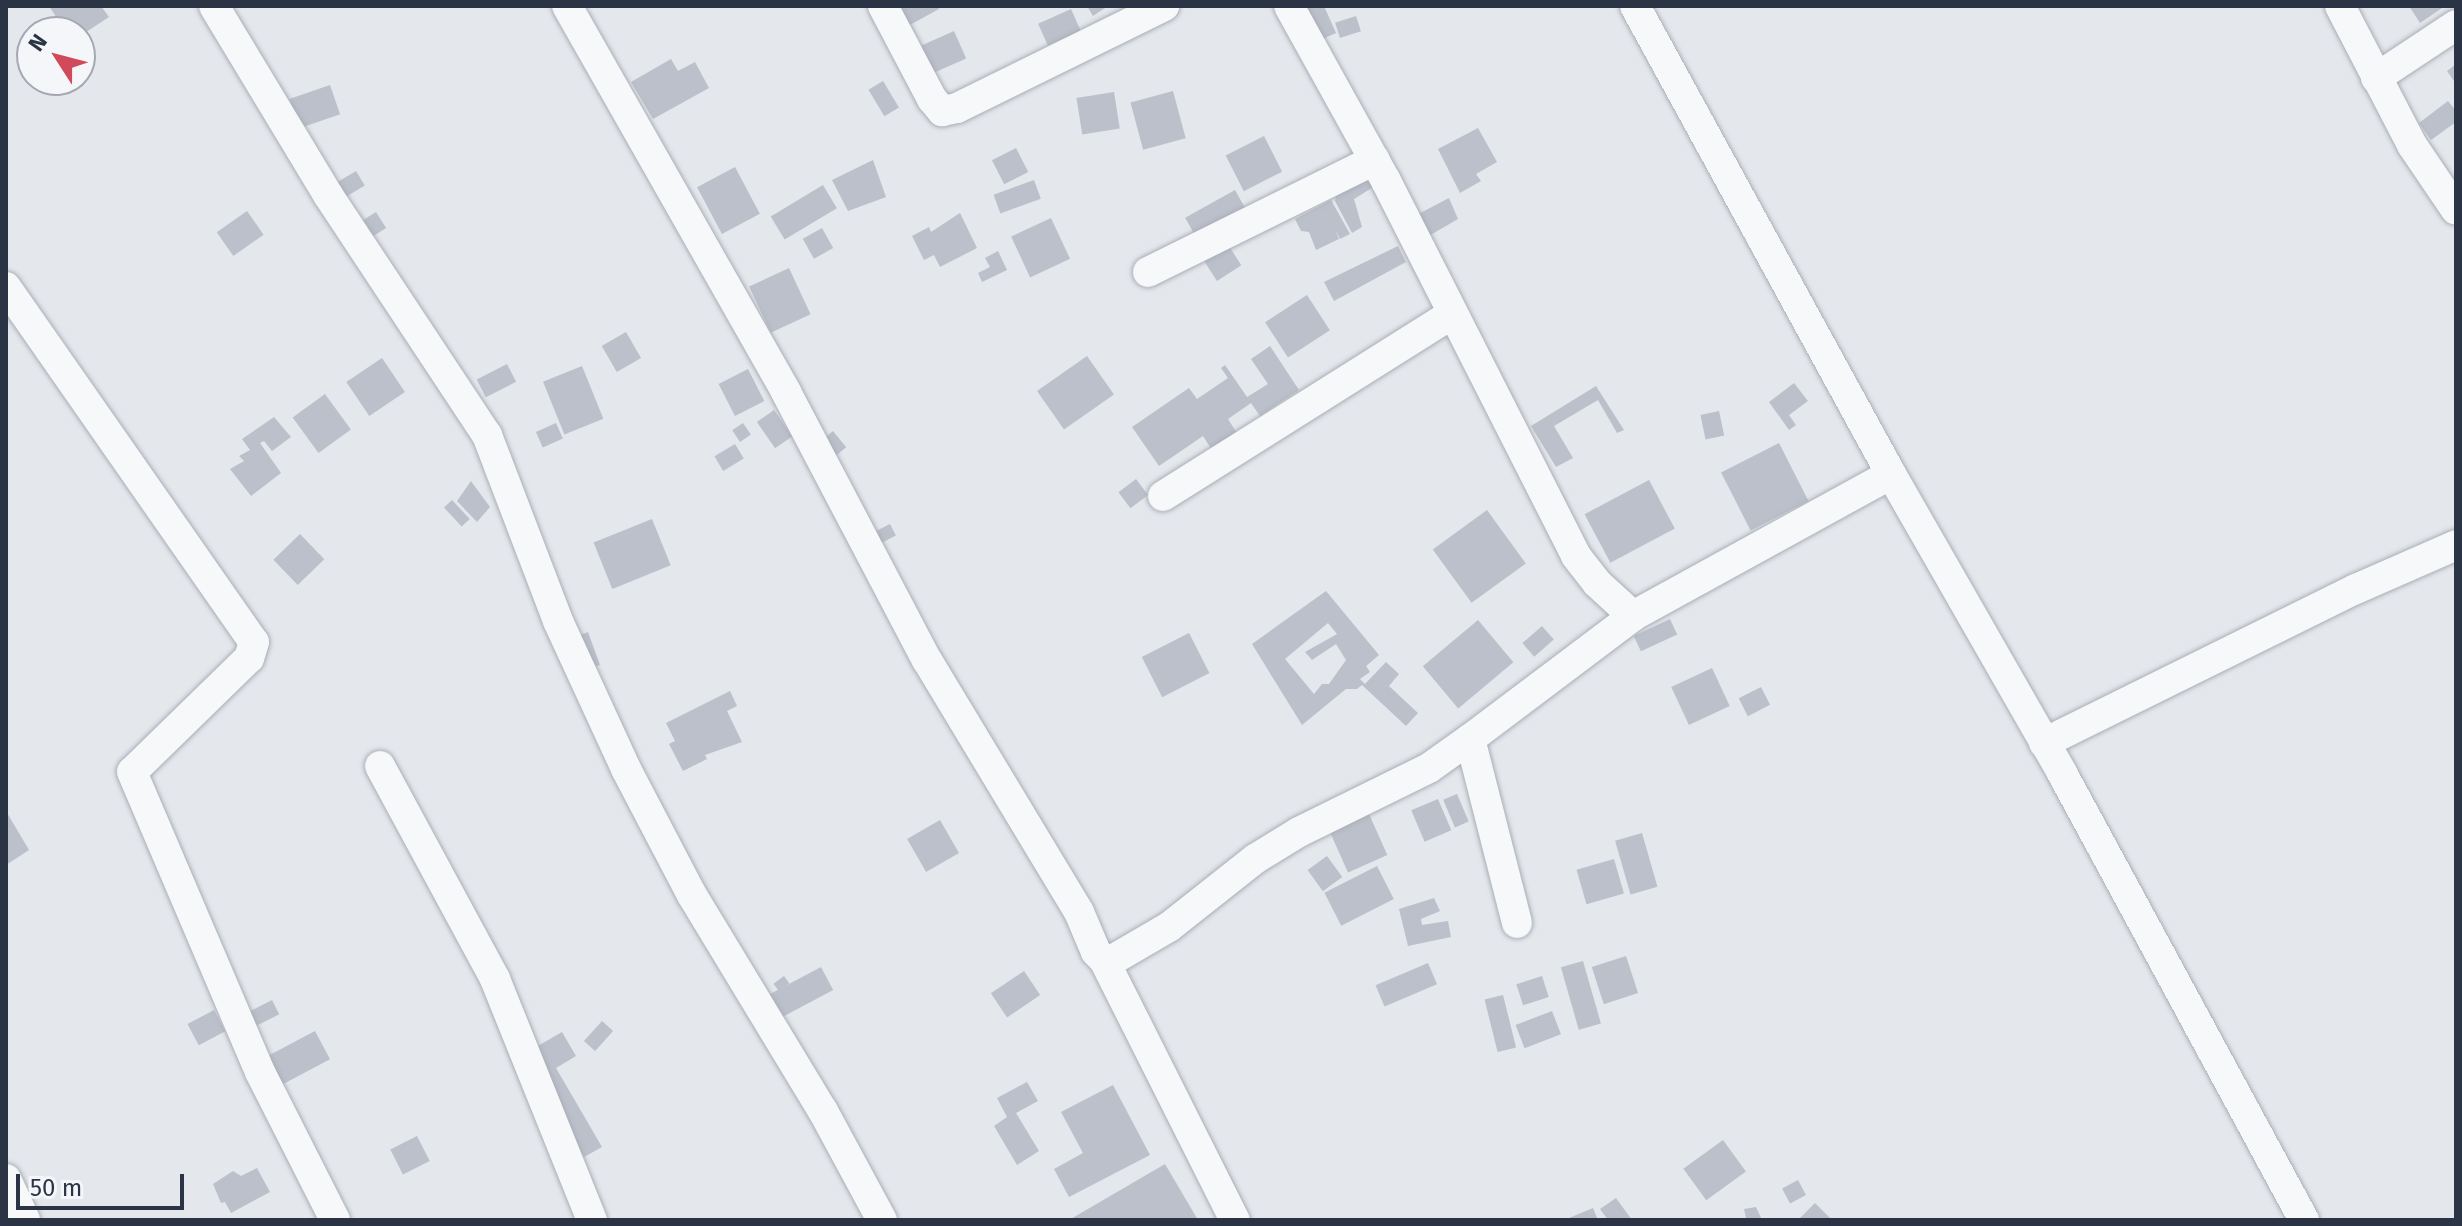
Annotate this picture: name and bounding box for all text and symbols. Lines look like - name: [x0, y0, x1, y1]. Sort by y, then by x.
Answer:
- north arrow: [16, 16, 96, 96]
- text: N: [23, 29, 53, 57]
- scale bar: [20, 1158, 188, 1208]
- text: 50 m: [30, 1174, 82, 1202]

